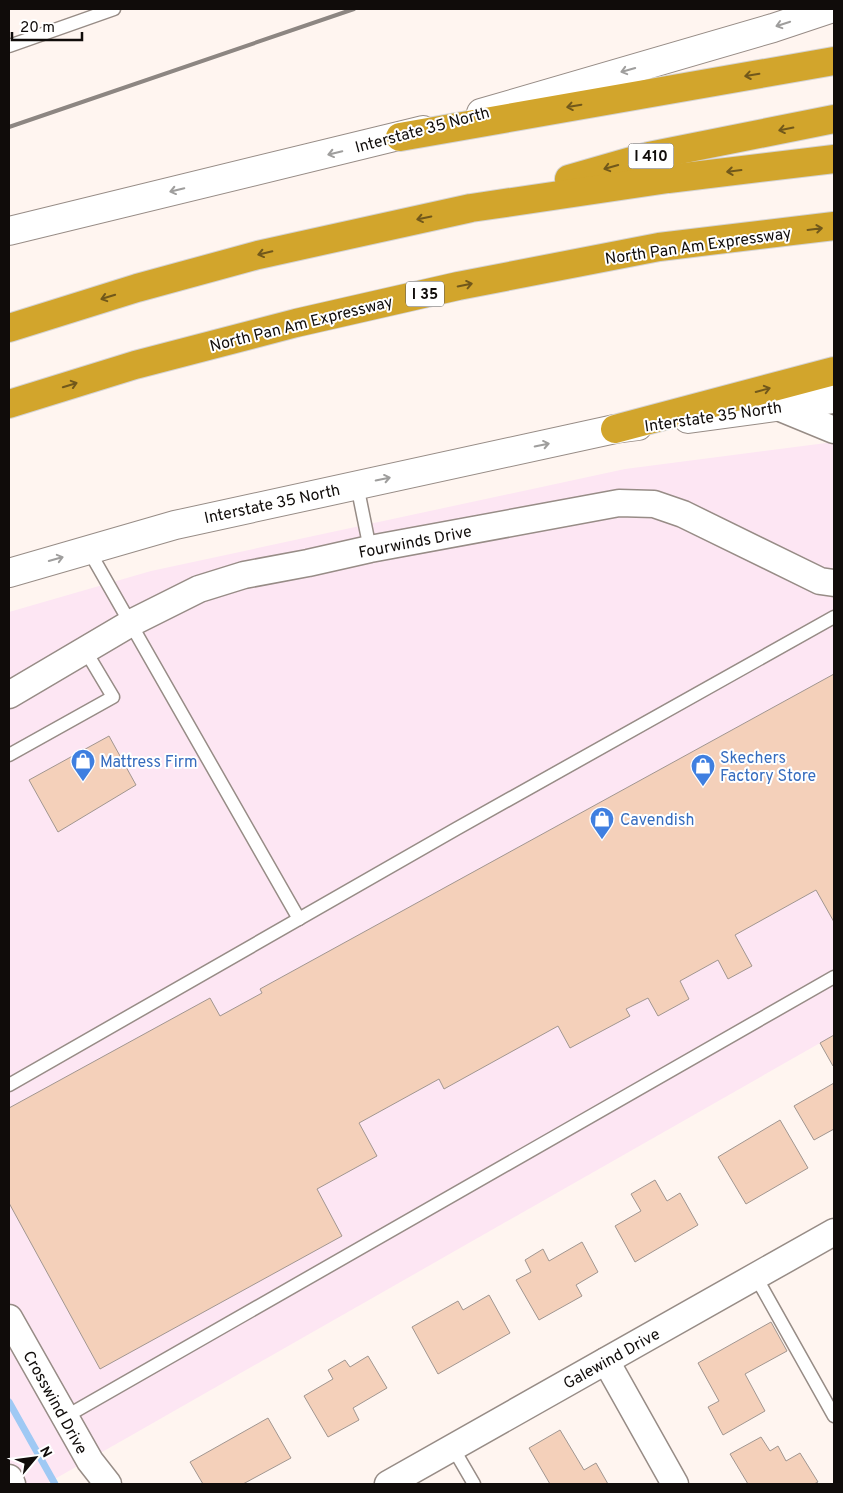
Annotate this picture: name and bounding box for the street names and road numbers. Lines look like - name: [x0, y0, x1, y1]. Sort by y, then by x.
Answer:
- street label: Interstate 35 North: [353, 103, 492, 159]
- road number: I 410: [628, 144, 674, 168]
- street label: North Pan Am Expressway: [604, 224, 793, 270]
- road number: I 35: [406, 282, 444, 306]
- street label: North Pan Am Expressway: [208, 292, 395, 357]
- street label: Interstate 35 North: [643, 398, 783, 438]
- street label: Interstate 35 North: [203, 481, 342, 529]
- street label: Fourwinds Drive: [357, 522, 474, 564]
- street label: Galewind Drive: [560, 1325, 664, 1395]
- street label: Crosswind Drive: [18, 1348, 91, 1458]

